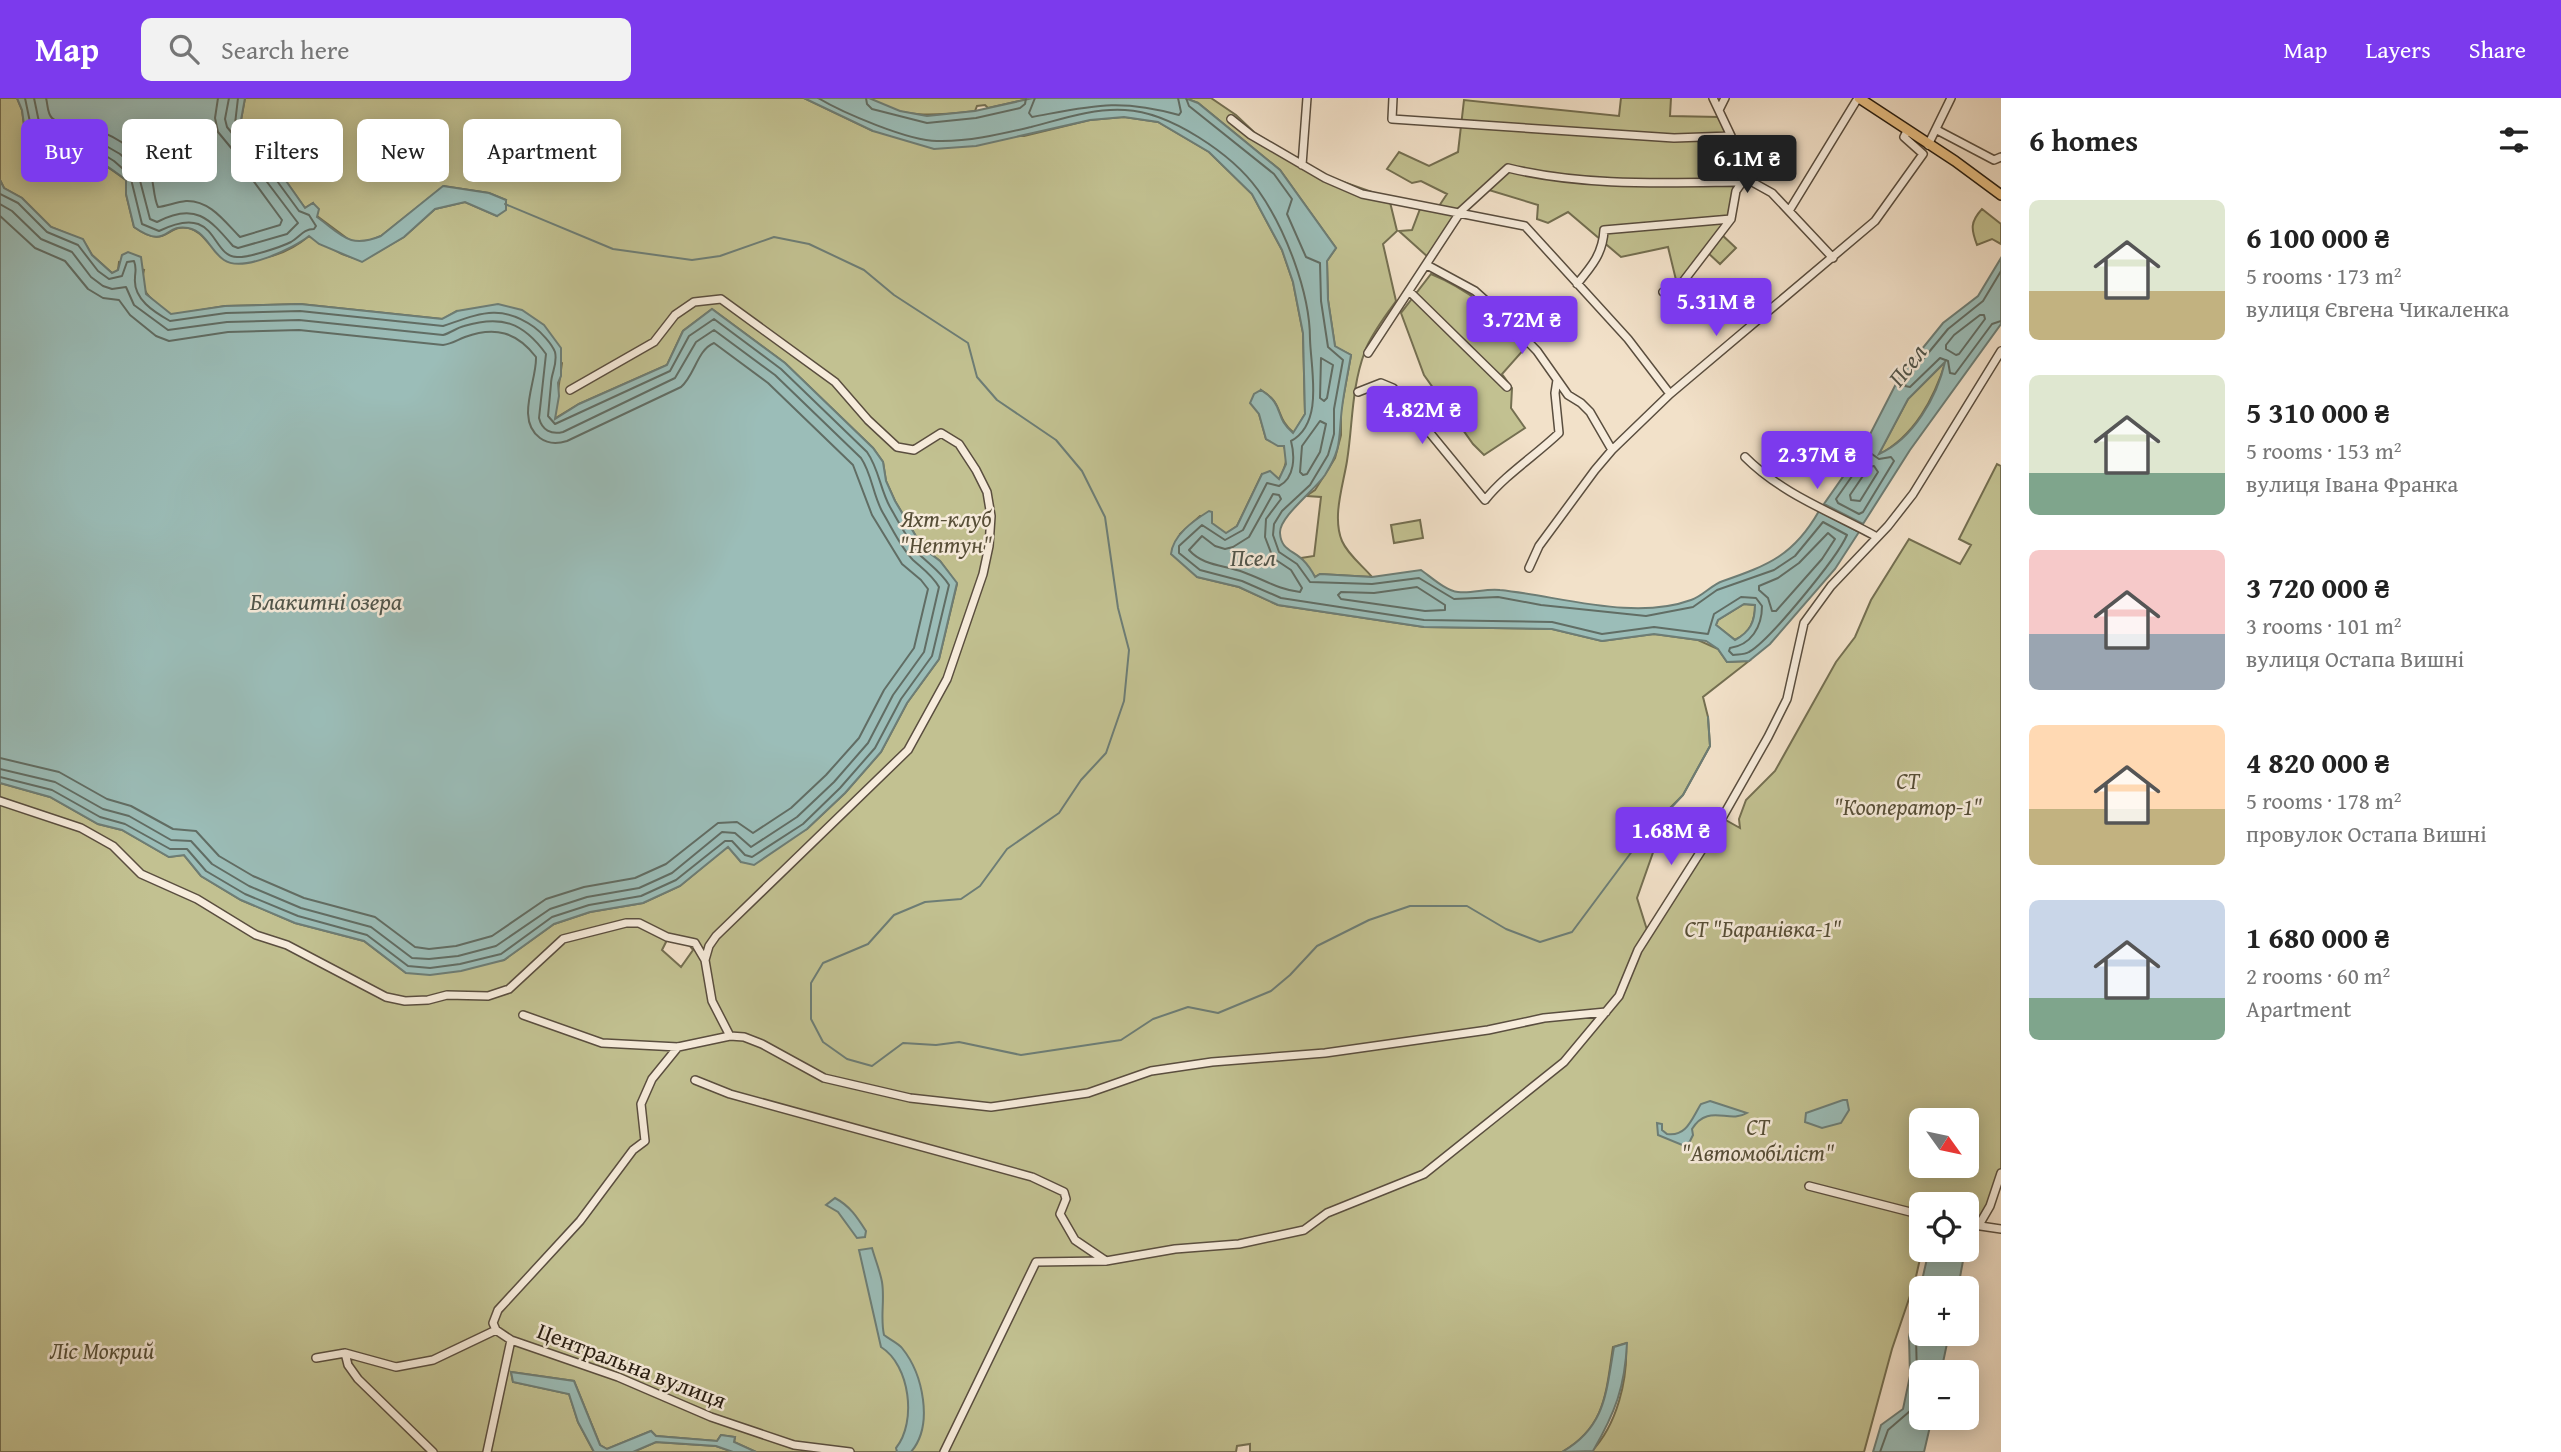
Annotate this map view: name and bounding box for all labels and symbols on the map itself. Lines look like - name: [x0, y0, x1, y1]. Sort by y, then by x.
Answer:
- pin: 6.1M ₴: [1690, 136, 1804, 195]
- pin: 5.31M ₴: [1651, 278, 1781, 338]
- pin: 3.72M ₴: [1457, 296, 1587, 356]
- water label: Псел: [1879, 336, 1935, 394]
- pin: 4.82M ₴: [1357, 386, 1487, 446]
- pin: 2.37M ₴: [1752, 432, 1882, 491]
- park label: Яхт-клуб "Нептун": [900, 502, 992, 561]
- water label: Псел: [1230, 540, 1276, 575]
- water label: Блакитні озера: [250, 584, 402, 619]
- park label: СТ "Кооператор-1": [1834, 764, 1982, 823]
- pin: 1.68M ₴: [1606, 808, 1736, 867]
- park label: СТ "Баранівка-1": [1684, 912, 1842, 945]
- north arrow: [1909, 1108, 1979, 1178]
- park label: СТ "Автомобіліст": [1682, 1110, 1834, 1169]
- street label: Центральна вулиця: [533, 1314, 732, 1416]
- park label: Ліс Мокрий: [49, 1334, 155, 1367]

